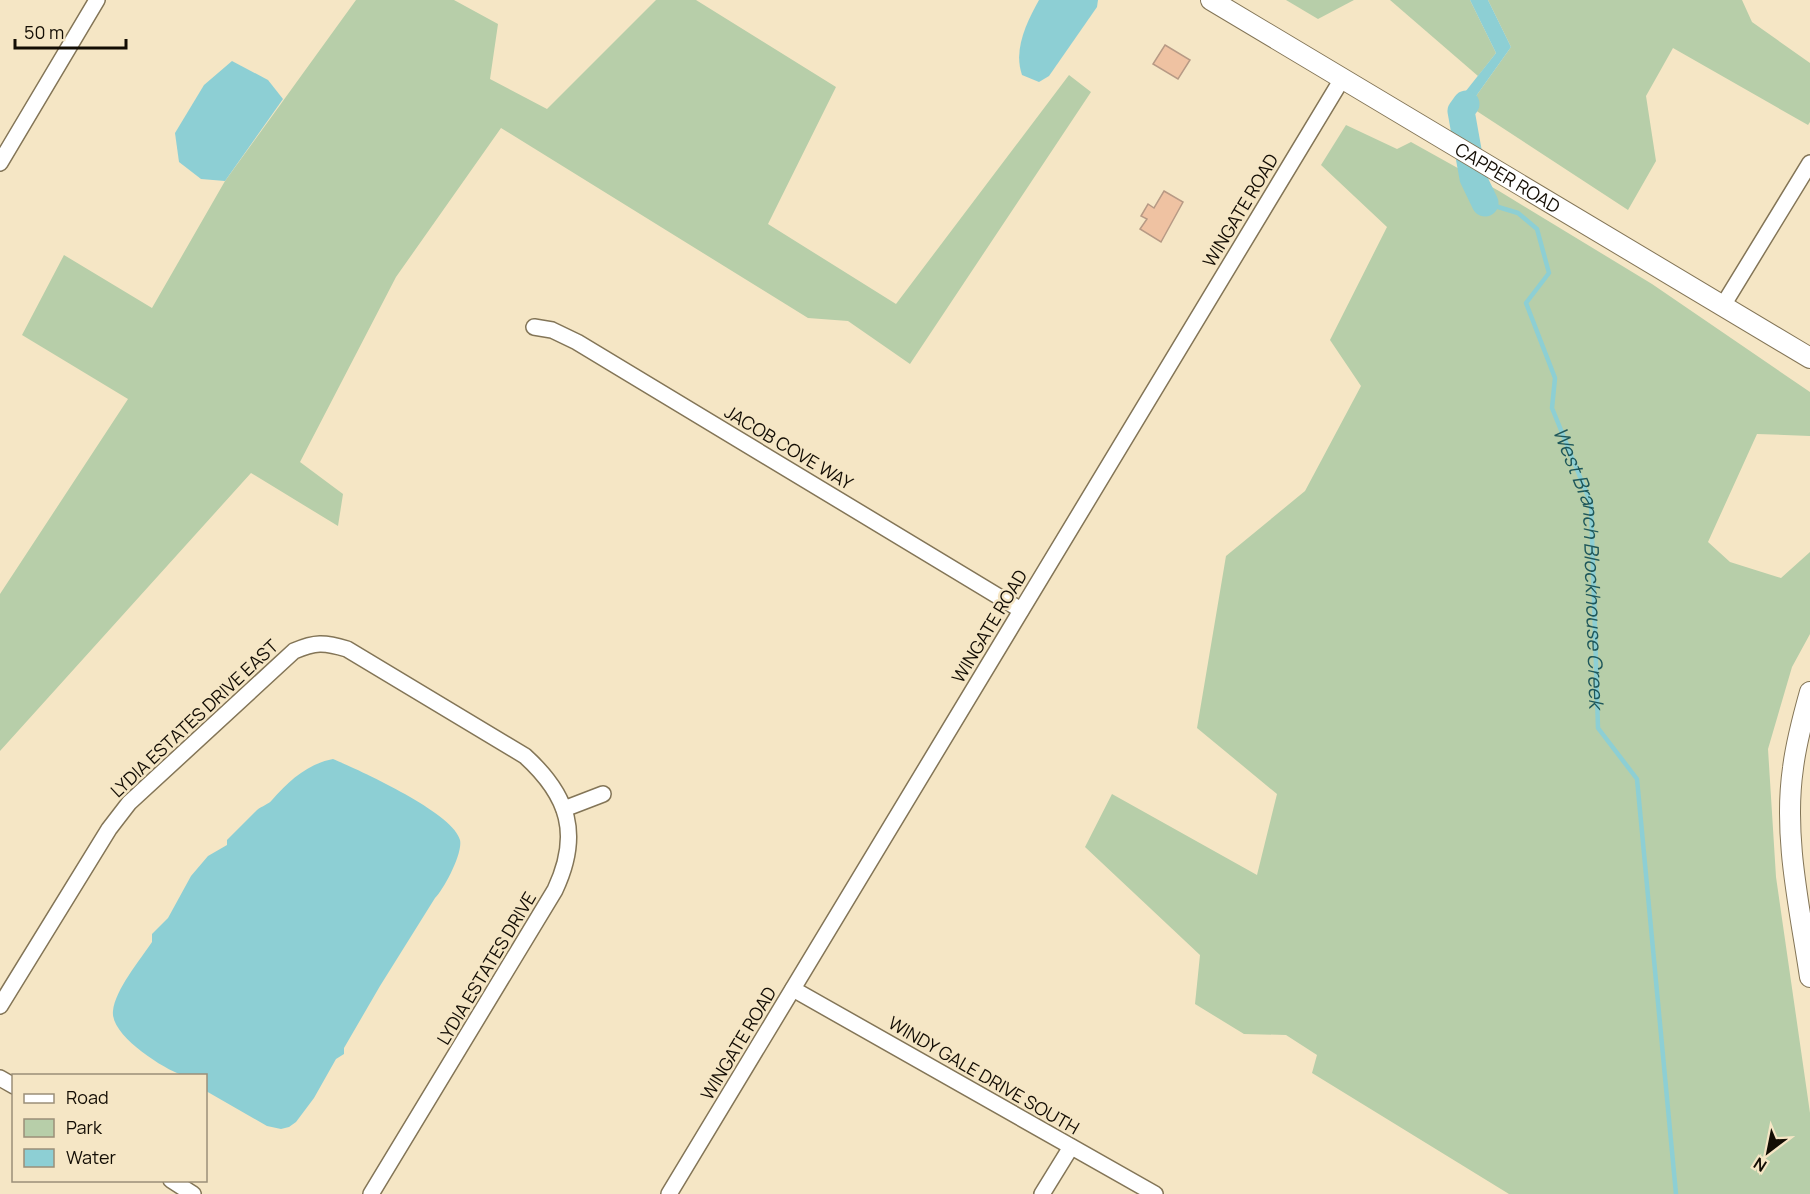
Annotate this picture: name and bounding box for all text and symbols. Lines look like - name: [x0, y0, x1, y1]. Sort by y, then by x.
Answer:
- scale bar: [15, 12, 126, 50]
- text: 50 m: [24, 20, 64, 44]
- street label: CAPPER ROAD: [1451, 137, 1565, 218]
- street label: WINGATE ROAD: [1197, 149, 1283, 271]
- street label: JACOB COVE WAY: [720, 399, 858, 495]
- water label: West Branch Blockhouse Creek: [1547, 423, 1611, 712]
- street label: WINGATE ROAD: [946, 565, 1032, 687]
- street label: LYDIA ESTATES DRIVE EAST: [105, 634, 283, 802]
- street label: LYDIA ESTATES DRIVE: [431, 887, 541, 1049]
- street label: WINGATE ROAD: [695, 982, 781, 1104]
- street label: WINDY GALE DRIVE SOUTH: [884, 1010, 1084, 1140]
- legend: [12, 1074, 207, 1182]
- text: Road: [66, 1085, 109, 1109]
- text: Park: [66, 1115, 103, 1139]
- north arrow: [1738, 1122, 1798, 1182]
- text: Water: [66, 1145, 116, 1169]
- text: N: [1749, 1152, 1771, 1177]

